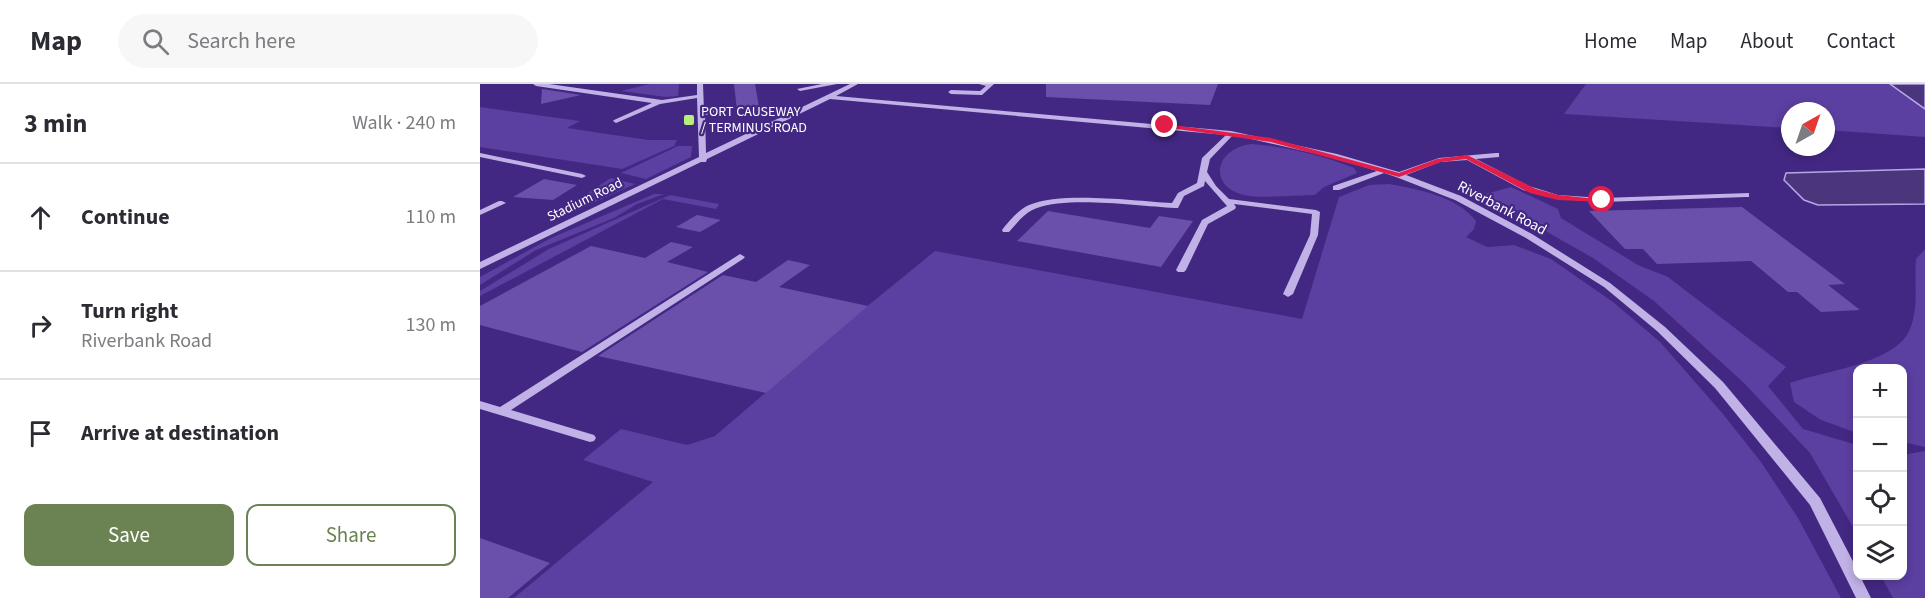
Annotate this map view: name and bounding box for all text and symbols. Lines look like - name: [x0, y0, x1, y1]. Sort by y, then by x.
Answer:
- search box: [118, 14, 538, 68]
- text: Map: [30, 21, 82, 61]
- icon: search: [139, 25, 172, 58]
- text: Search here: [187, 25, 296, 57]
- text: Home: [1584, 26, 1637, 56]
- text: Map: [1670, 26, 1708, 56]
- text: About: [1741, 26, 1793, 56]
- text: Contact: [1826, 26, 1895, 56]
- place label: PORT CAUSEWAY / TERMINUS ROAD: [701, 102, 807, 138]
- north arrow: [1781, 102, 1835, 156]
- text: 3 min: [24, 105, 87, 142]
- text: Walk · 240 m: [352, 109, 456, 137]
- route end: [1151, 111, 1177, 137]
- marker: PORT CAUSEWAY / TERMINUS ROAD: [682, 113, 696, 127]
- street label: Stadium Road: [544, 173, 626, 227]
- street label: Riverbank Road: [1454, 176, 1550, 240]
- route start: [1588, 186, 1614, 212]
- icon: ahead: [24, 201, 57, 234]
- text: Continue: [81, 201, 170, 233]
- text: 110 m: [406, 203, 456, 231]
- text: Turn right: [81, 295, 178, 327]
- icon: right: [24, 309, 57, 342]
- text: 130 m: [406, 311, 456, 339]
- text: Riverbank Road: [81, 327, 212, 355]
- map controls: [1853, 364, 1907, 580]
- button: +: [1853, 364, 1907, 418]
- icon: arrive: [24, 417, 57, 450]
- text: Arrive at destination: [81, 417, 279, 449]
- button: −: [1853, 418, 1907, 472]
- button: locate: [1853, 472, 1907, 526]
- button: Save: [24, 504, 234, 566]
- button: Share: [246, 504, 456, 566]
- button: layers: [1853, 526, 1907, 580]

